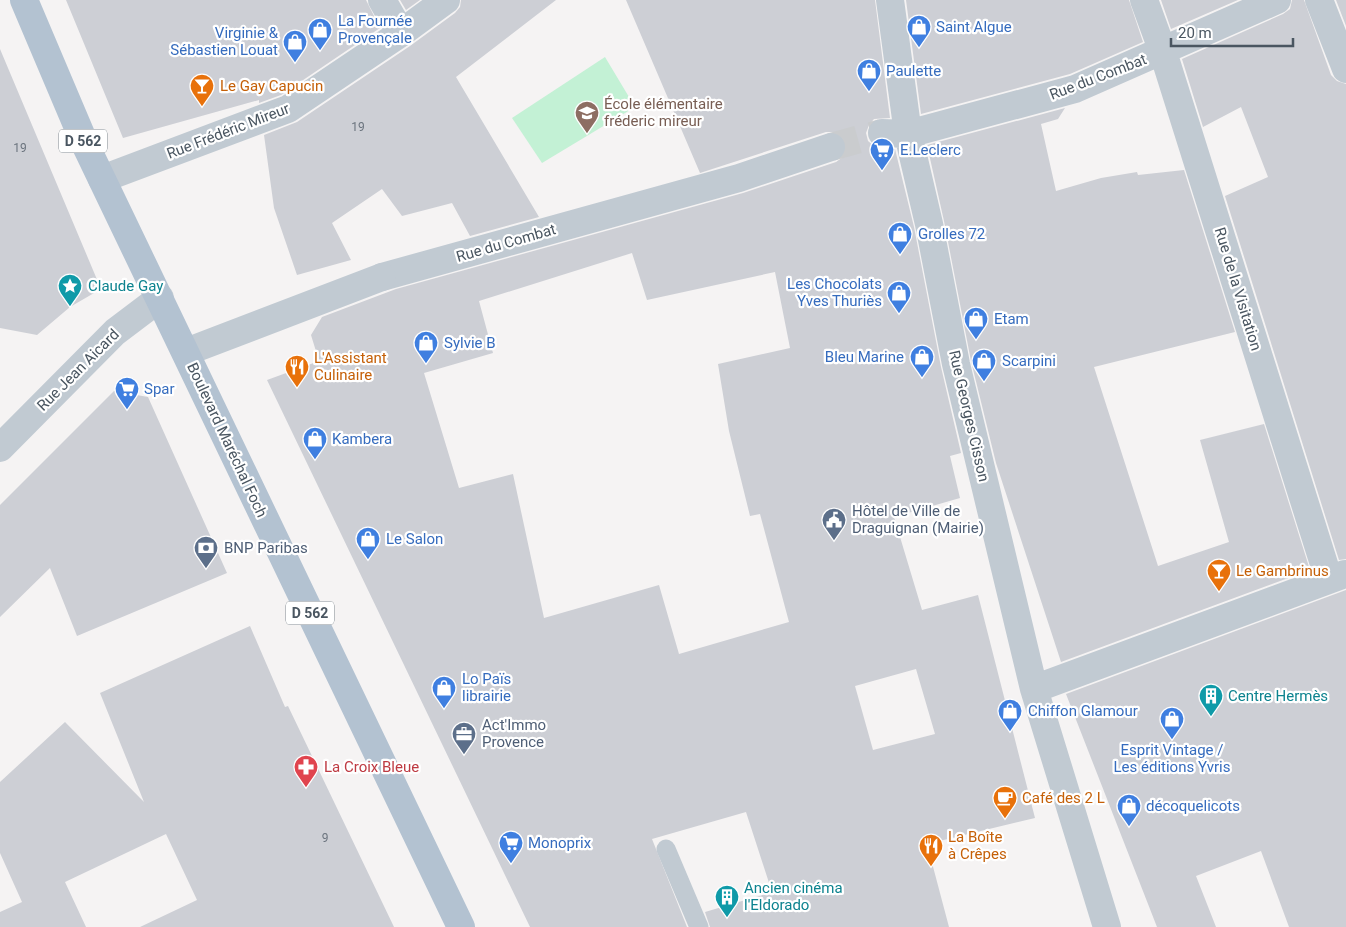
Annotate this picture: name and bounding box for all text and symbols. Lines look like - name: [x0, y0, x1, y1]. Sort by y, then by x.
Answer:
- place label: La Fournée Provençale: [338, 12, 412, 47]
- shop icon: Saint Algue: [906, 14, 932, 48]
- scale bar: [1171, 15, 1294, 47]
- shop icon: La Fournée Provençale: [307, 17, 333, 51]
- place label: Saint Algue: [936, 18, 1012, 36]
- place label: Virginie & Sébastien Louat: [170, 24, 279, 59]
- text: 20 m: [1178, 24, 1212, 42]
- shop icon: Virginie & Sébastien Louat: [282, 29, 308, 63]
- street label: Rue du Combat: [1047, 50, 1149, 104]
- shop icon: Paulette: [856, 58, 882, 92]
- place label: Paulette: [886, 62, 941, 80]
- bar icon: Le Gay Capucin: [189, 73, 215, 107]
- place label: Le Gay Capucin: [220, 77, 323, 95]
- place label: École élémentaire fréderic mireur: [604, 95, 723, 130]
- street label: Rue Frédéric Mireur: [164, 99, 292, 163]
- school or university icon: École élémentaire fréderic mireur: [574, 100, 600, 134]
- house number: 19: [351, 120, 365, 134]
- road number: D 562: [59, 130, 107, 152]
- supermarket icon: E.Leclerc: [869, 137, 895, 171]
- house number: 19: [13, 141, 27, 155]
- place label: E.Leclerc: [900, 141, 961, 159]
- street label: Rue du Combat: [454, 220, 558, 266]
- shop icon: Grolles 72: [887, 221, 913, 255]
- place label: Grolles 72: [918, 225, 985, 243]
- street label: Rue de la Visitation: [1211, 225, 1265, 353]
- place icon: Claude Gay: [57, 273, 83, 307]
- place label: Les Chocolats Yves Thuriès: [787, 275, 882, 310]
- place label: Claude Gay: [88, 277, 163, 295]
- shop icon: Les Chocolats Yves Thuriès: [886, 280, 912, 314]
- shop icon: Etam: [963, 306, 989, 340]
- place label: Etam: [994, 310, 1029, 328]
- street label: Rue Jean Aicard: [33, 325, 123, 415]
- shop icon: Sylvie B: [413, 330, 439, 364]
- place label: Sylvie B: [444, 334, 496, 352]
- shop icon: Bleu Marine: [909, 344, 935, 378]
- place label: Bleu Marine: [825, 348, 904, 366]
- street label: Rue Georges Cisson: [945, 348, 993, 484]
- shop icon: Scarpini: [971, 348, 997, 382]
- place label: L'Assistant Culinaire: [314, 349, 387, 384]
- place label: Scarpini: [1002, 352, 1056, 370]
- restaurant icon: L'Assistant Culinaire: [284, 354, 310, 388]
- street label: Boulevard Maréchal Foch: [183, 360, 271, 520]
- supermarket icon: Spar: [114, 376, 140, 410]
- place label: Spar: [144, 380, 175, 398]
- shop icon: Kambera: [302, 426, 328, 460]
- place label: Kambera: [332, 430, 392, 448]
- place label: Hôtel de Ville de Draguignan (Mairie): [852, 502, 984, 537]
- public building icon: Hôtel de Ville de Draguignan (Mairie): [821, 507, 847, 541]
- shop icon: Le Salon: [355, 526, 381, 560]
- place label: Le Salon: [386, 530, 443, 548]
- bank icon: BNP Paribas: [193, 535, 219, 569]
- place label: BNP Paribas: [224, 539, 308, 557]
- bar icon: Le Gambrinus: [1206, 558, 1232, 592]
- place label: Le Gambrinus: [1236, 562, 1329, 580]
- road number: D 562: [286, 602, 334, 624]
- place label: Lo Païs librairie: [462, 670, 511, 705]
- shop icon: Lo Païs librairie: [431, 675, 457, 709]
- building icon: Centre Hermès: [1198, 683, 1224, 717]
- place label: Centre Hermès: [1228, 687, 1328, 705]
- shop icon: Chiffon Glamour: [997, 698, 1023, 732]
- place label: Chiffon Glamour: [1028, 702, 1138, 720]
- shop icon: Esprit Vintage / Les éditions Yvris: [1159, 706, 1185, 740]
- place label: Act'Immo Provence: [482, 716, 546, 751]
- office icon: Act'Immo Provence: [451, 721, 477, 755]
- place label: Esprit Vintage / Les éditions Yvris: [1113, 741, 1231, 776]
- pharmacy icon: La Croix Bleue: [293, 754, 319, 788]
- place label: La Croix Bleue: [324, 758, 419, 776]
- cafe icon: Café des 2 L: [992, 785, 1018, 819]
- place label: Café des 2 L: [1022, 789, 1105, 807]
- shop icon: décoquelicots: [1116, 793, 1142, 827]
- place label: décoquelicots: [1146, 797, 1240, 815]
- place label: La Boîte à Crêpes: [948, 828, 1007, 863]
- supermarket icon: Monoprix: [498, 830, 524, 864]
- house number: 9: [322, 831, 328, 845]
- restaurant icon: La Boîte à Crêpes: [918, 833, 944, 867]
- place label: Monoprix: [528, 834, 592, 852]
- place label: Ancien cinéma l'Eldorado: [744, 879, 843, 914]
- building icon: Ancien cinéma l'Eldorado: [714, 884, 740, 918]

